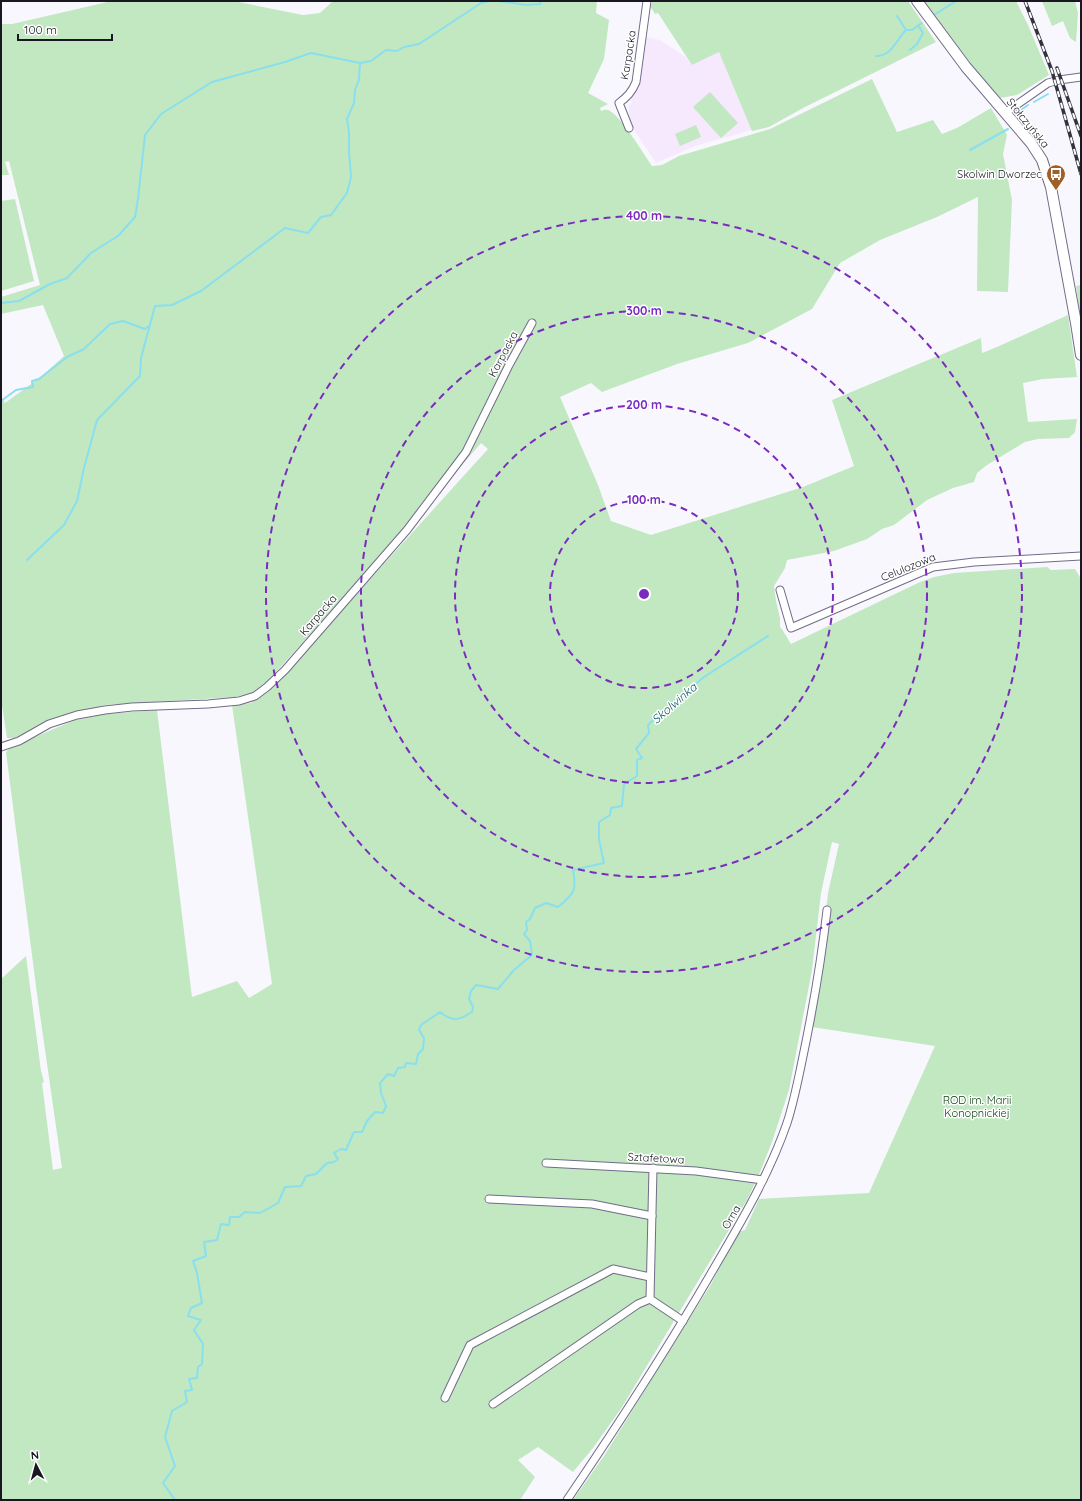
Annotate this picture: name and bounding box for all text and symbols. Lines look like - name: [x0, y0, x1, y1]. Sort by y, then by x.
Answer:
- scale bar: [18, 16, 112, 42]
- text: 100 m: [24, 22, 57, 37]
- street label: Karpacka: [617, 29, 639, 81]
- street label: Stołczyńska: [1004, 95, 1052, 151]
- bus stop icon: Skolwin Dworzec: [1045, 163, 1067, 191]
- place label: Skolwin Dworzec: [957, 167, 1042, 181]
- text: 400 m: [626, 208, 662, 223]
- text: 300 m: [626, 303, 662, 318]
- street label: Karpacka: [485, 329, 521, 379]
- text: 200 m: [626, 397, 662, 412]
- text: 100 m: [627, 492, 661, 507]
- street label: Celulozowa: [879, 550, 937, 584]
- centre of rings: [637, 587, 651, 601]
- street label: Karpacka: [296, 592, 340, 638]
- water label: Skolwinka: [648, 679, 700, 727]
- park label: ROD im. Marii Konopnickiej: [943, 1093, 1011, 1120]
- street label: Sztafetowa: [627, 1150, 685, 1166]
- street label: Orna: [719, 1202, 743, 1232]
- north arrow: [16, 1445, 56, 1485]
- text: N: [30, 1448, 40, 1462]

